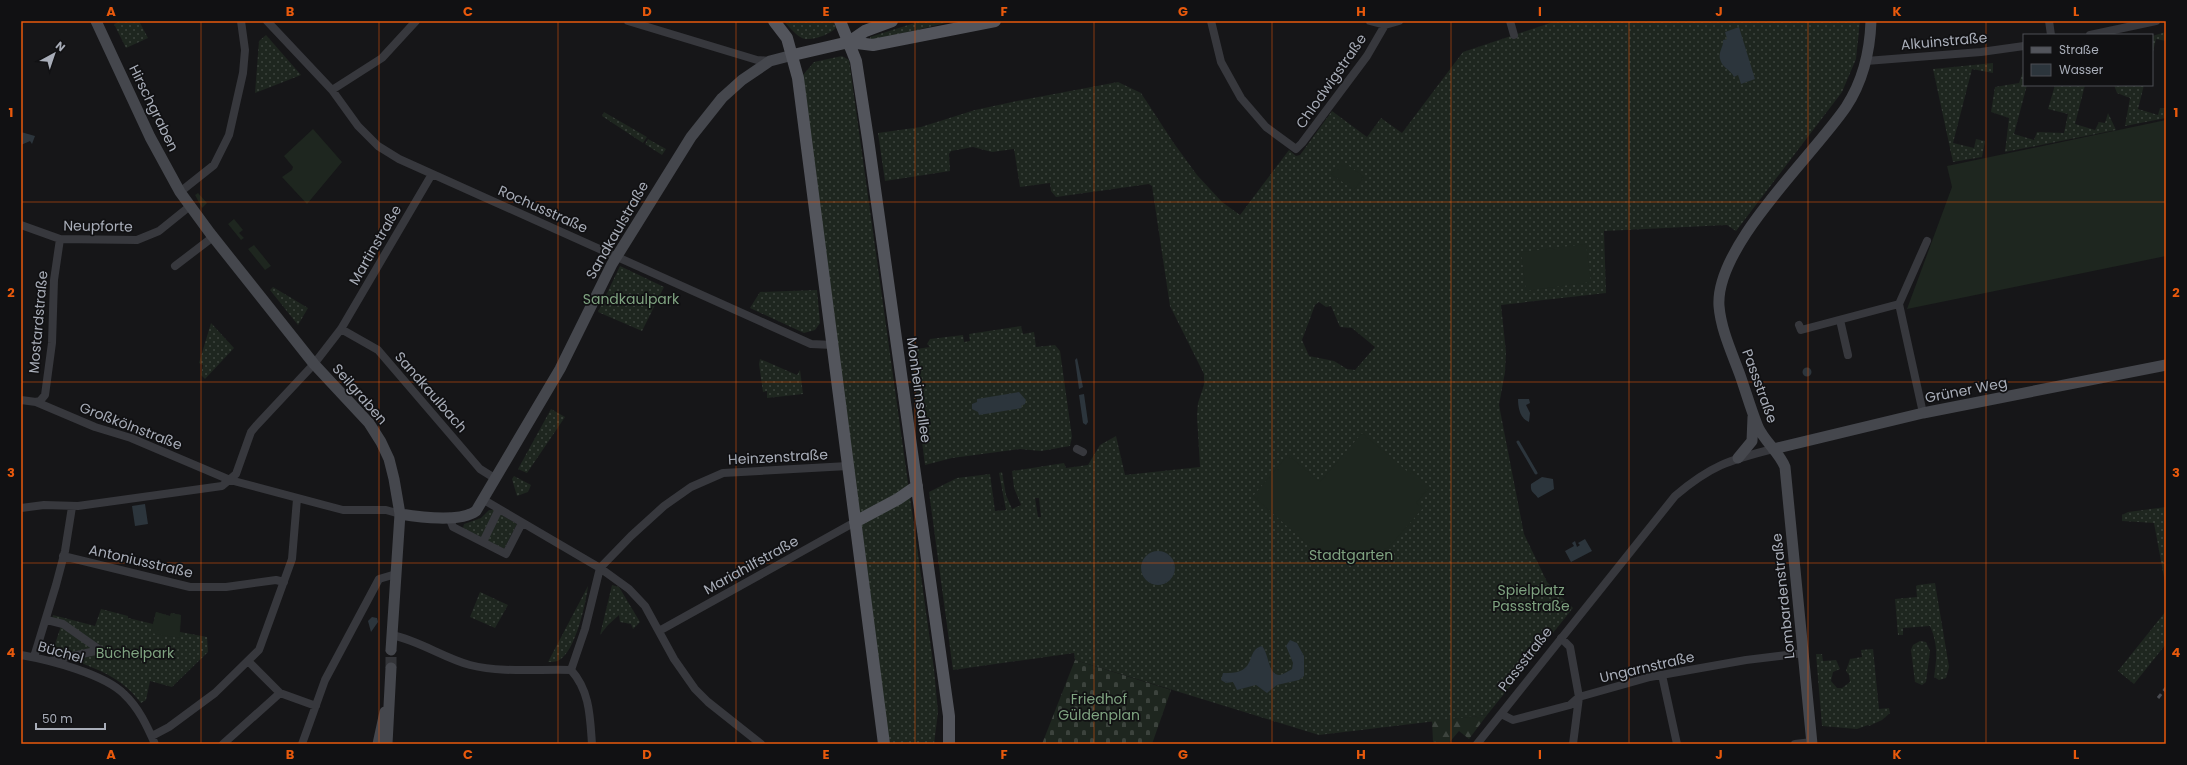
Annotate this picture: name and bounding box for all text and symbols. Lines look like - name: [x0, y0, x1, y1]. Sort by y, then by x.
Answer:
- text: A: [106, 2, 116, 21]
- text: B: [286, 2, 295, 21]
- text: C: [463, 2, 473, 21]
- text: D: [642, 2, 652, 21]
- text: E: [822, 2, 830, 21]
- text: F: [1000, 2, 1008, 21]
- text: G: [1178, 2, 1188, 21]
- text: H: [1356, 2, 1366, 21]
- text: I: [1538, 2, 1542, 21]
- text: J: [1715, 2, 1723, 21]
- text: K: [1892, 2, 1902, 21]
- text: L: [2073, 2, 2079, 21]
- street label: Alkuinstraße: [1900, 27, 1988, 55]
- street label: Chlodwigstraße: [1291, 29, 1371, 132]
- north arrow: [34, 34, 74, 74]
- legend: [2023, 34, 2153, 86]
- text: N: [52, 38, 69, 55]
- text: Straße: [2059, 41, 2099, 58]
- street label: Hirschgraben: [124, 61, 184, 155]
- text: Wasser: [2059, 61, 2104, 78]
- text: 1: [9, 103, 13, 122]
- text: 1: [2174, 103, 2178, 122]
- street label: Sandkaulstraße: [581, 177, 653, 283]
- street label: Rochusstraße: [495, 180, 591, 238]
- street label: Martinstraße: [344, 201, 406, 289]
- street label: Neupforte: [63, 215, 133, 237]
- street label: Mostardstraße: [24, 270, 52, 374]
- text: 2: [7, 283, 15, 302]
- text: 2: [2172, 283, 2180, 302]
- park label: Sandkaulpark: [583, 289, 680, 309]
- street label: Monheimsallee: [902, 336, 936, 444]
- street label: Passstraße: [1737, 346, 1783, 426]
- street label: Sandkaulbach: [390, 347, 472, 437]
- street label: Seilgraben: [328, 359, 392, 429]
- street label: Grüner Weg: [1923, 372, 2009, 408]
- street label: Großkölnstraße: [77, 397, 186, 455]
- street label: Heinzenstraße: [727, 444, 829, 470]
- text: 3: [7, 463, 15, 482]
- text: 3: [2172, 463, 2180, 482]
- street label: Mariahilfstraße: [700, 531, 802, 599]
- street label: Lombardenstraße: [1766, 532, 1800, 660]
- street label: Antoniusstraße: [87, 539, 195, 583]
- park label: Stadtgarten: [1309, 545, 1393, 565]
- park label: Spielplatz Passstraße: [1492, 580, 1570, 616]
- street label: Passstraße: [1493, 622, 1557, 696]
- street label: Büchel: [36, 636, 86, 668]
- text: 4: [7, 643, 16, 662]
- park label: Büchelpark: [96, 643, 175, 663]
- text: 4: [2172, 643, 2181, 662]
- street label: Ungarnstraße: [1598, 646, 1697, 688]
- park label: Friedhof Güldenplan: [1058, 689, 1140, 725]
- scale bar: [36, 705, 105, 731]
- text: 50 m: [42, 710, 73, 727]
- text: A: [106, 745, 116, 764]
- text: B: [286, 745, 295, 764]
- text: C: [463, 745, 473, 764]
- text: D: [642, 745, 652, 764]
- text: E: [822, 745, 830, 764]
- text: F: [1000, 745, 1008, 764]
- text: G: [1178, 745, 1188, 764]
- text: H: [1356, 745, 1366, 764]
- text: I: [1538, 745, 1542, 764]
- text: J: [1715, 745, 1723, 764]
- text: K: [1892, 745, 1902, 764]
- text: L: [2073, 745, 2079, 764]

